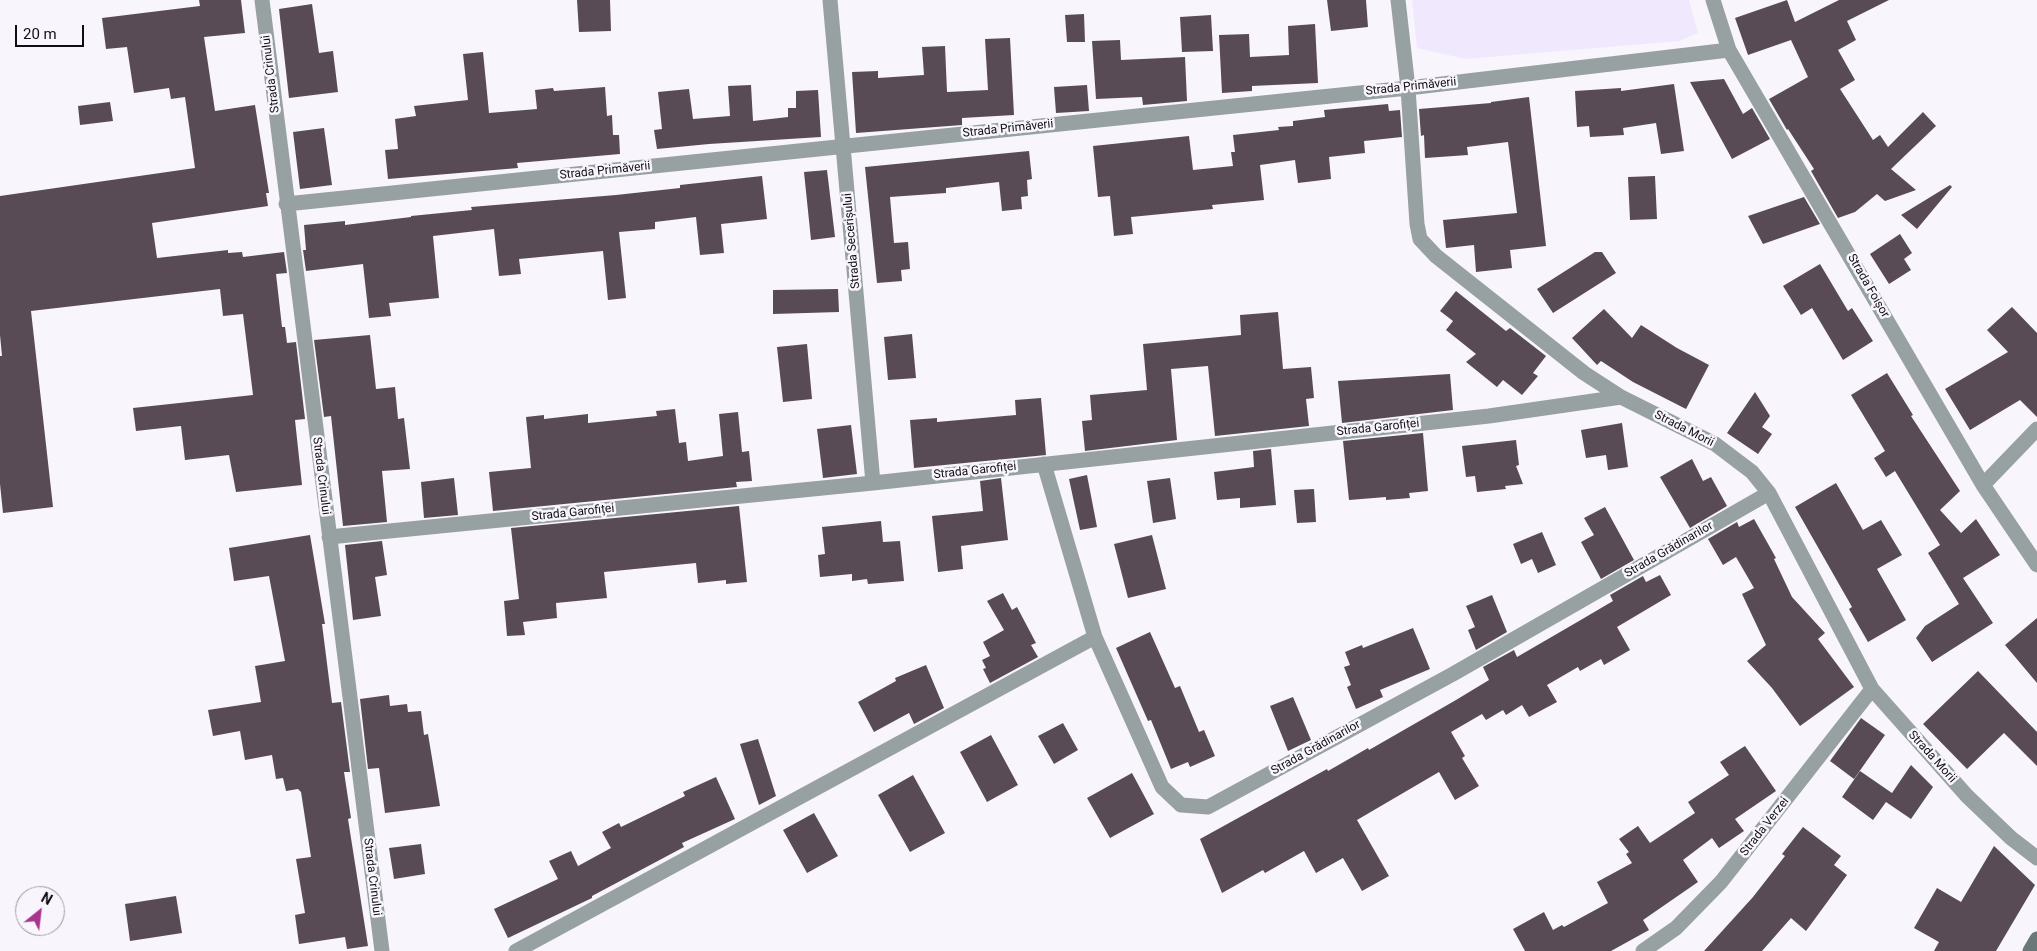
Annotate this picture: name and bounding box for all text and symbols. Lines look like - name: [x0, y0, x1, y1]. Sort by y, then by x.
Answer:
- scale bar: [18, 15, 86, 47]
- text: 20 m: [23, 25, 57, 43]
- street label: Strada Crinului: [259, 34, 283, 114]
- street label: Strada Primăverii: [1365, 75, 1457, 99]
- street label: Strada Primăverii: [962, 117, 1054, 141]
- street label: Strada Primăverii: [559, 159, 651, 183]
- street label: Strada Secerișului: [841, 193, 863, 289]
- street label: Strada Foișor: [1844, 252, 1892, 320]
- street label: Strada Morii: [1652, 408, 1716, 450]
- street label: Strada Garofiței: [1336, 416, 1420, 440]
- street label: Strada Crinului: [309, 436, 333, 516]
- street label: Strada Garofiței: [933, 459, 1017, 483]
- street label: Strada Garofiței: [531, 501, 615, 525]
- street label: Strada Grădinarilor: [1622, 519, 1716, 581]
- street label: Strada Grădinarilor: [1269, 717, 1363, 779]
- street label: Strada Morii: [1905, 728, 1959, 786]
- street label: Strada Verzei: [1738, 795, 1792, 859]
- street label: Strada Crinului: [360, 837, 384, 917]
- north arrow: [15, 886, 65, 936]
- text: N: [39, 889, 55, 908]

